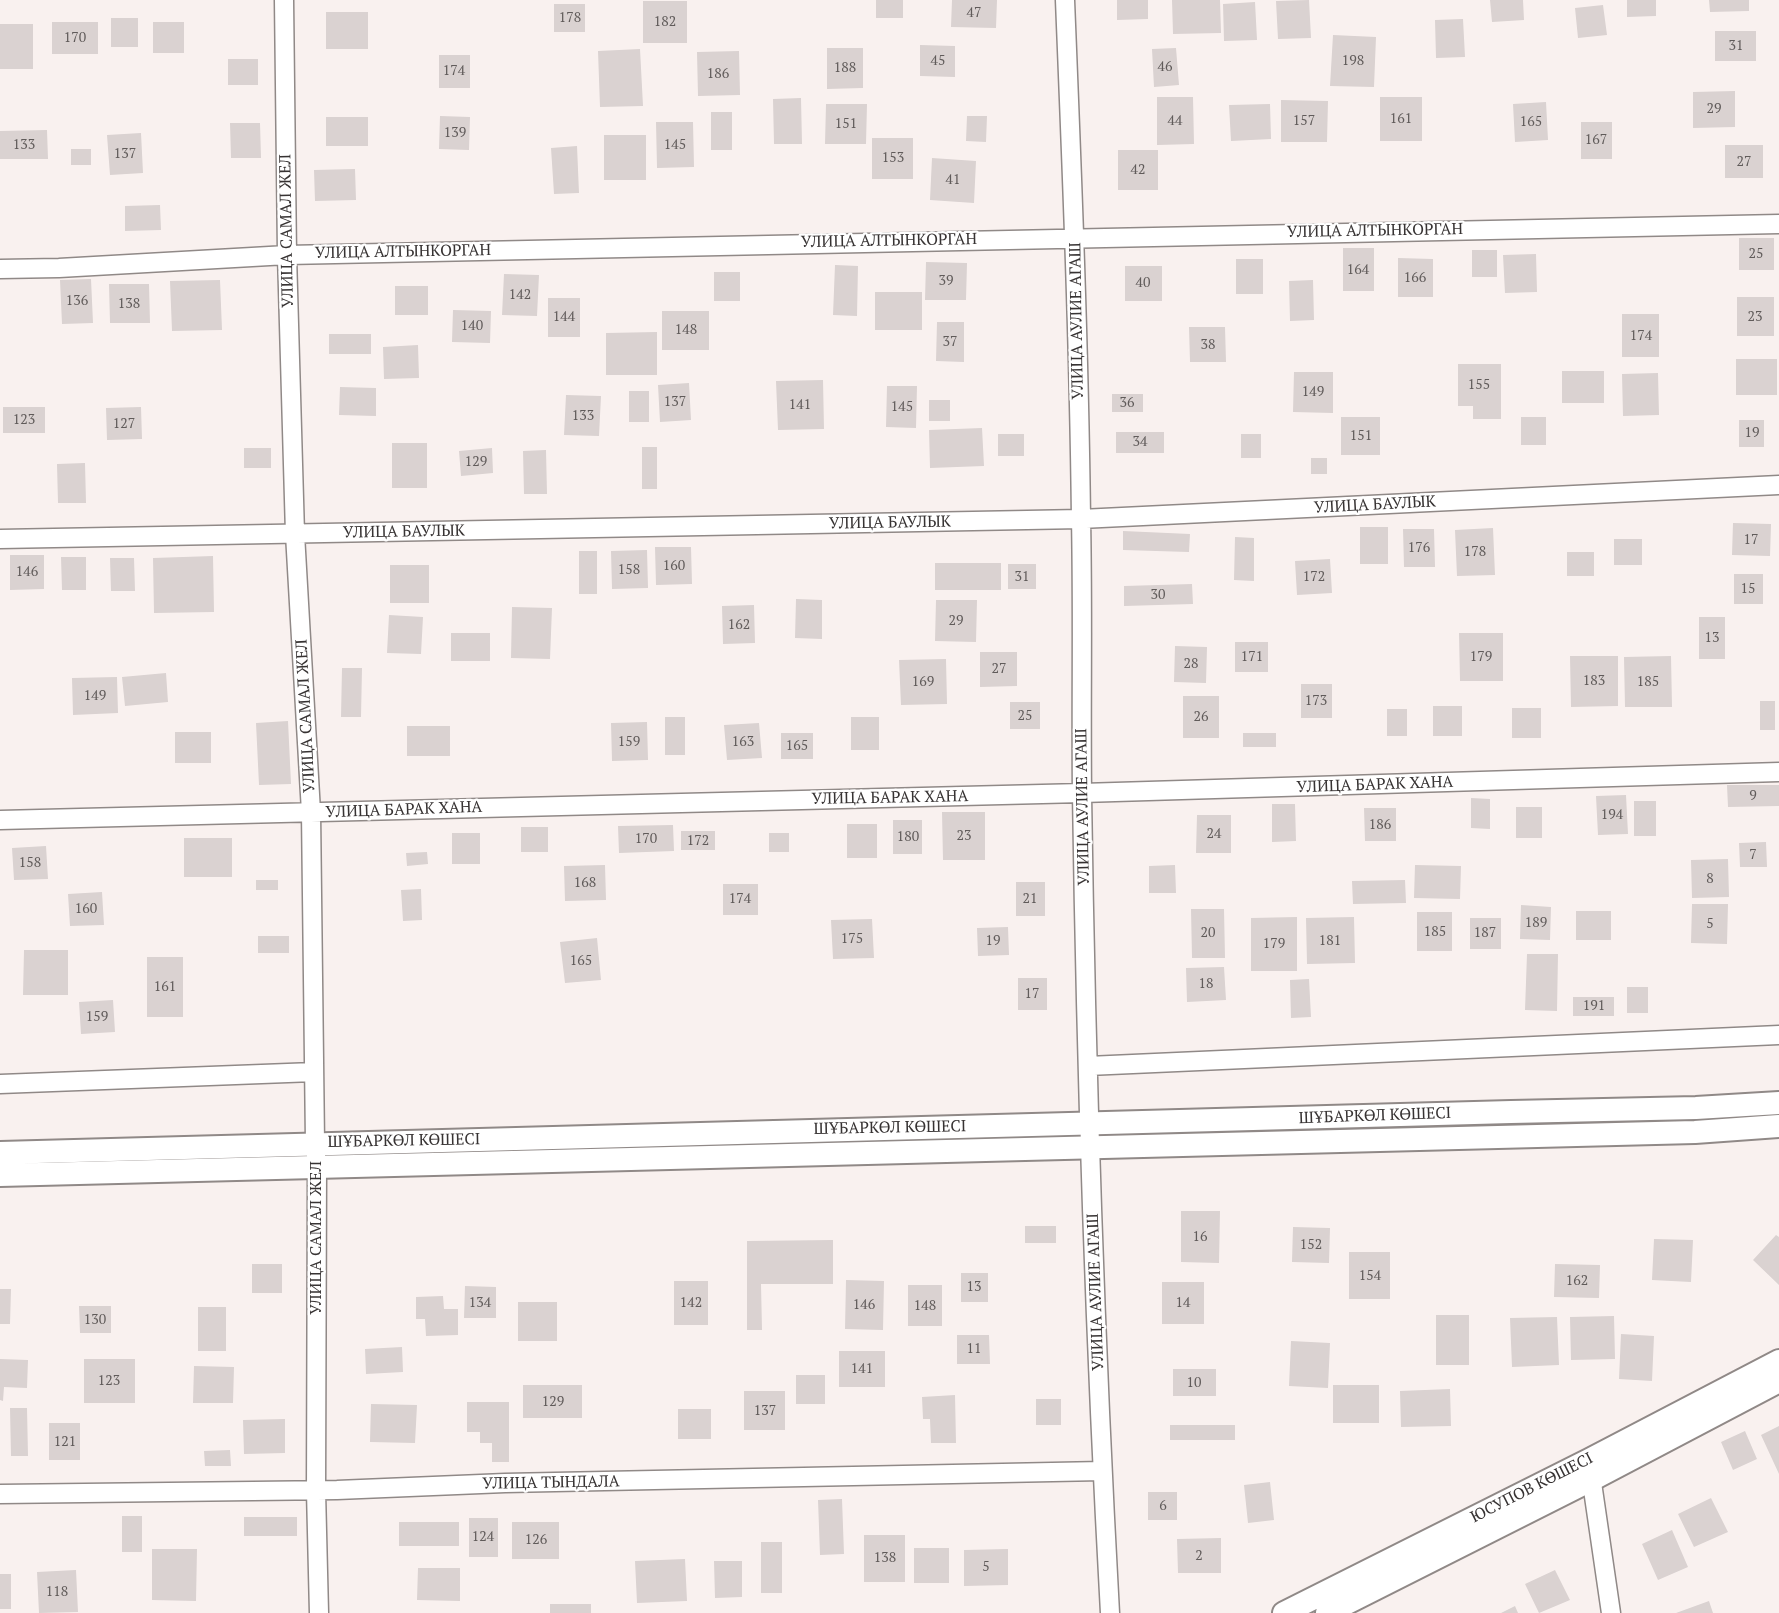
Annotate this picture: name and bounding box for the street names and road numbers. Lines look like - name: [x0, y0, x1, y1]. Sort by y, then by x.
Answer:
- street label: УЛИЦА САМАЛ ЖЕЛ: [276, 154, 298, 308]
- street label: УЛИЦА АЛТЫНКОРГАН: [1287, 220, 1463, 242]
- street label: УЛИЦА АЛТЫНКОРГАН: [801, 230, 977, 252]
- street label: УЛИЦА АЛТЫНКОРГАН: [315, 241, 491, 263]
- street label: УЛИЦА АУЛИЕ АГАШ: [1066, 242, 1088, 400]
- street label: УЛИЦА БАУЛЫК: [1314, 492, 1436, 518]
- street label: УЛИЦА БАУЛЫК: [829, 512, 951, 534]
- street label: УЛИЦА БАУЛЫК: [343, 521, 465, 543]
- street label: УЛИЦА САМАЛ ЖЕЛ: [292, 639, 320, 793]
- street label: УЛИЦА АУЛИЕ АГАШ: [1072, 728, 1094, 886]
- street label: УЛИЦА БАРАК ХАНА: [1296, 773, 1454, 797]
- street label: УЛИЦА БАРАК ХАНА: [812, 787, 968, 809]
- street label: УЛИЦА БАРАК ХАНА: [325, 798, 483, 822]
- street label: ШҰБАРКӨЛ КӨШЕСІ: [1298, 1104, 1452, 1128]
- street label: ШҰБАРКӨЛ КӨШЕСІ: [814, 1117, 966, 1139]
- street label: ШҰБАРКӨЛ КӨШЕСІ: [328, 1130, 480, 1152]
- street label: УЛИЦА САМАЛ ЖЕЛ: [306, 1161, 326, 1315]
- street label: УЛИЦА АУЛИЕ АГАШ: [1084, 1213, 1108, 1371]
- street label: ЮСУПОВ КӨШЕСІ: [1468, 1449, 1596, 1527]
- street label: УЛИЦА ТЫНДАЛА: [482, 1472, 620, 1494]

